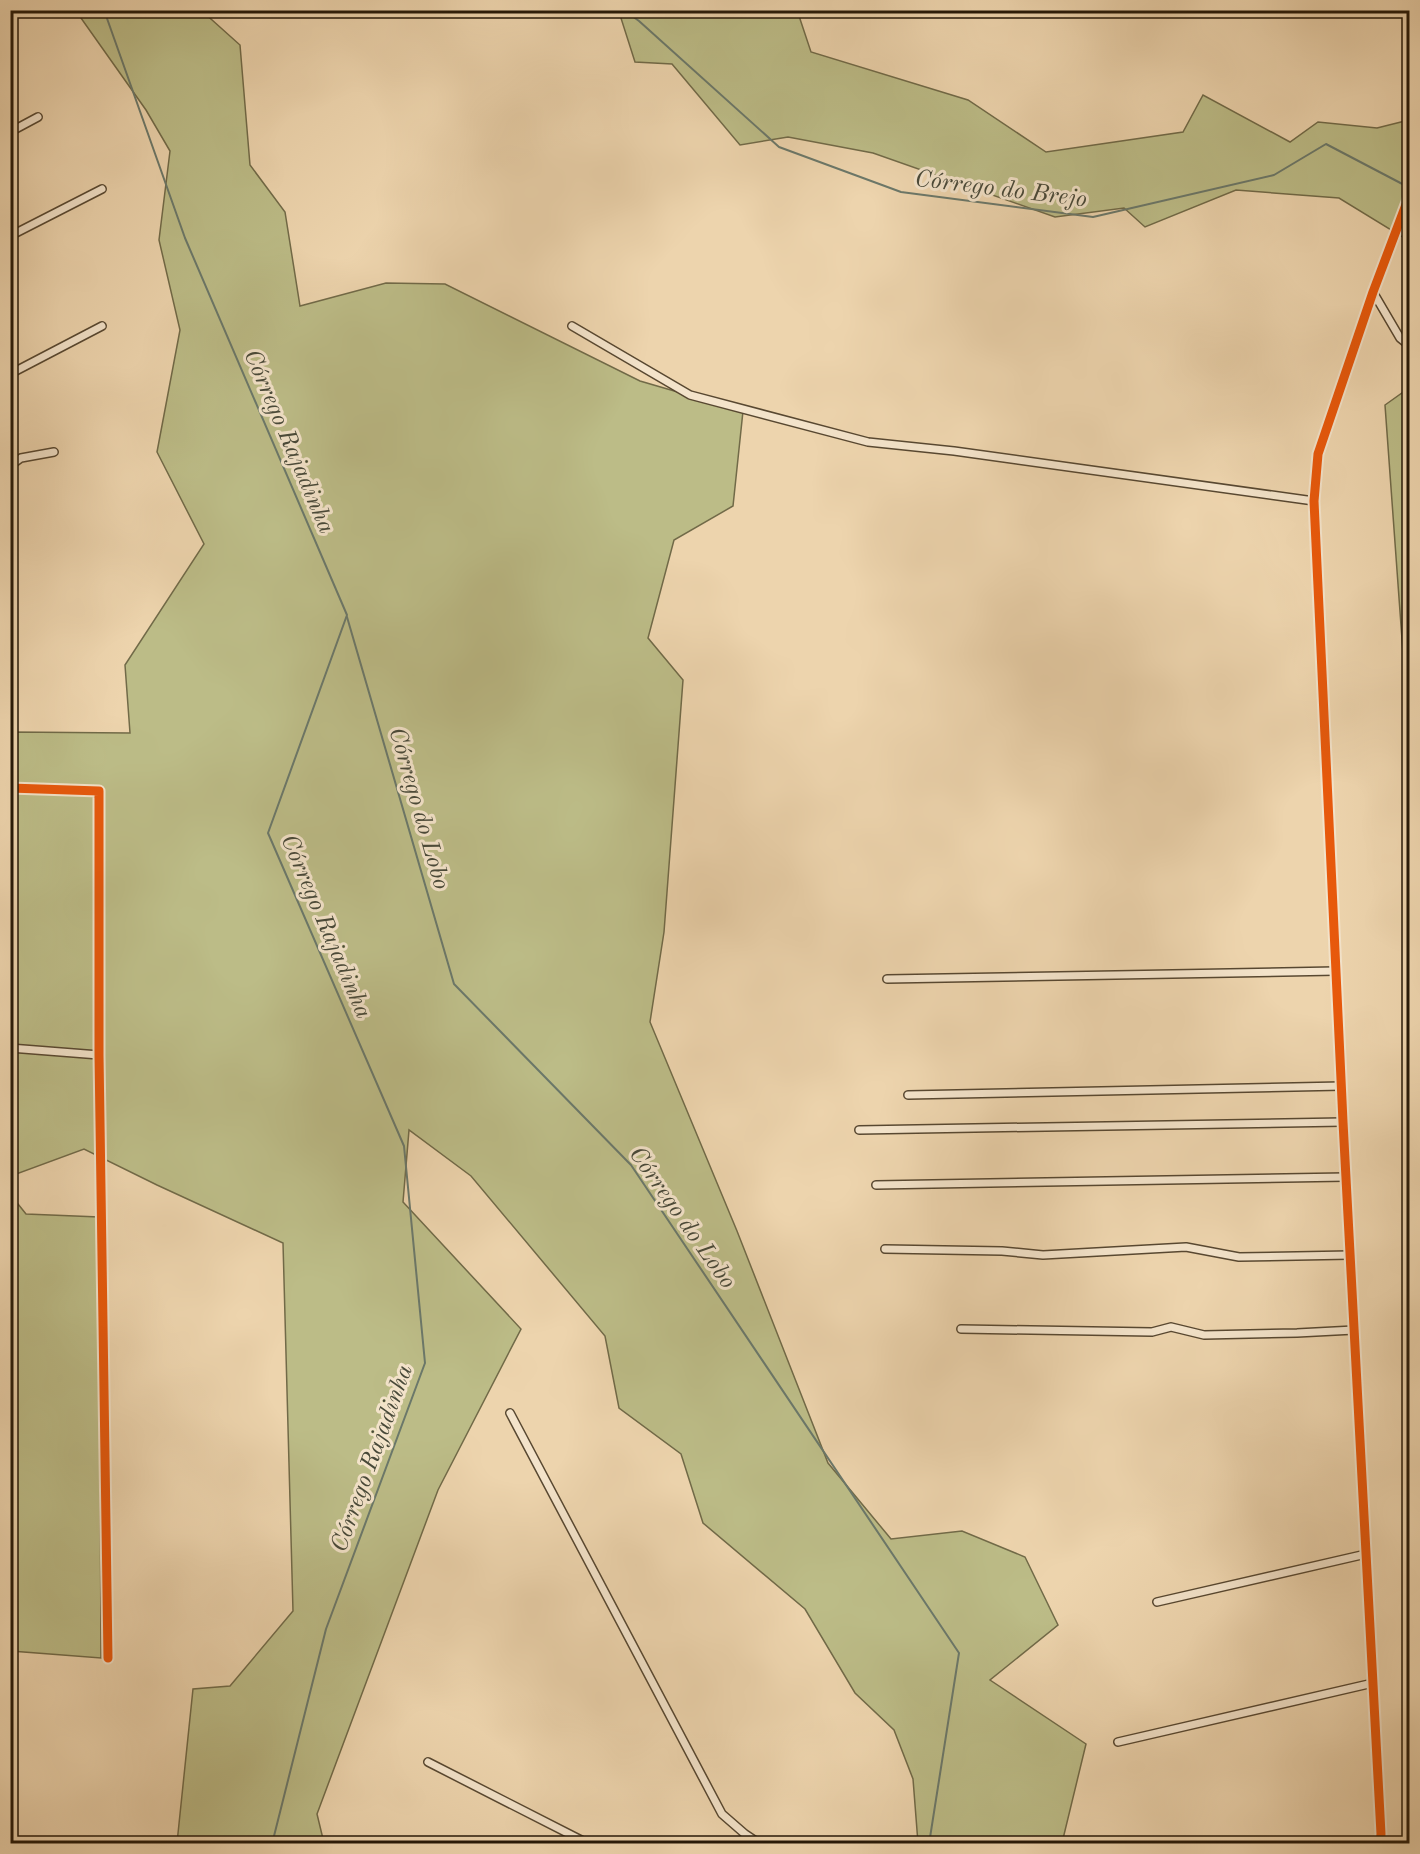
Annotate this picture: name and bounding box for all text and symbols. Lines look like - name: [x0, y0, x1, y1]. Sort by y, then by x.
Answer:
- water label: Córrego do Brejo: [913, 168, 1088, 212]
- water label: Córrego Rajadinha: [239, 346, 338, 537]
- water label: Córrego do Lobo: [383, 725, 453, 892]
- water label: Córrego Rajadinha: [276, 831, 375, 1022]
- water label: Córrego do Lobo: [623, 1143, 739, 1294]
- water label: Córrego Rajadinha: [328, 1362, 418, 1556]

